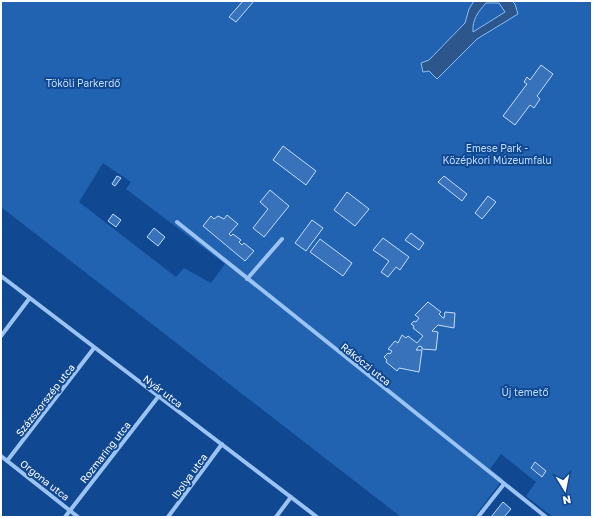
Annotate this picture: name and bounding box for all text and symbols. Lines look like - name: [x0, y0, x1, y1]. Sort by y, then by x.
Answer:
- park label: Tököli Parkerdő: [46, 77, 120, 89]
- park label: Emese Park - Középkori Múzeumfalu: [442, 142, 552, 166]
- street label: Rákóczi utca: [339, 340, 393, 388]
- street label: Százszorszép utca: [13, 361, 77, 439]
- street label: Nyár utca: [141, 372, 185, 410]
- park label: Új temető: [502, 386, 548, 398]
- street label: Rozmaring utca: [77, 419, 133, 485]
- street label: Ibolya utca: [169, 451, 209, 501]
- street label: Orgona utca: [18, 457, 72, 503]
- north arrow: [545, 470, 585, 510]
- text: N: [562, 493, 572, 507]

